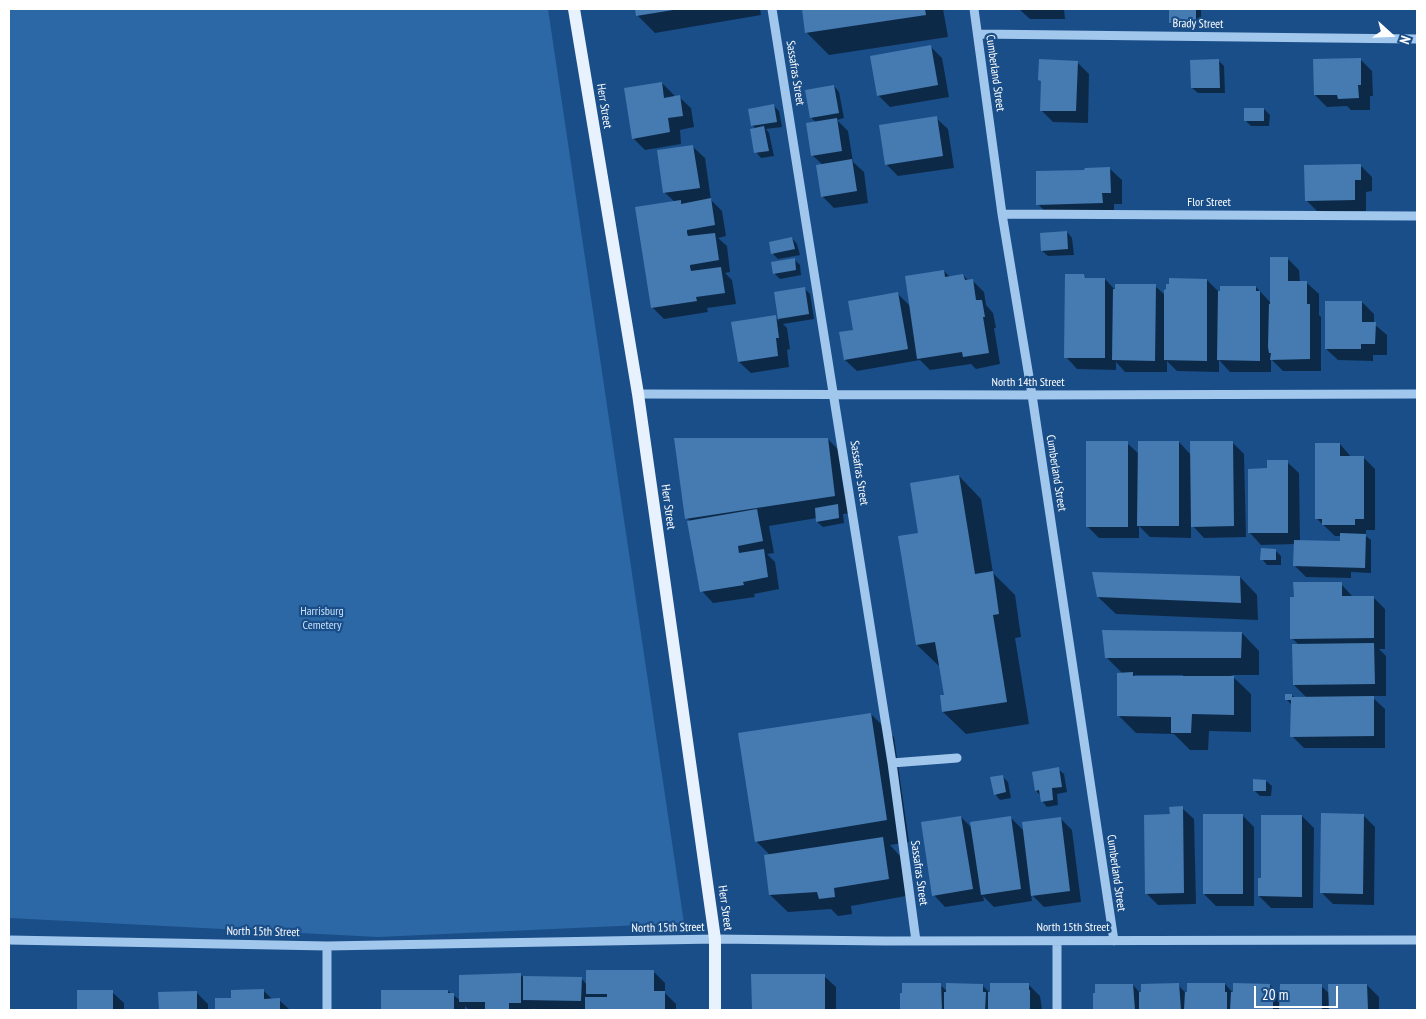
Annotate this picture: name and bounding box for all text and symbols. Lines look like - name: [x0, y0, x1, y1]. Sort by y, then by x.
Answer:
- north arrow: [1366, 10, 1416, 60]
- street label: Brady Street: [1172, 16, 1224, 32]
- text: N: [1395, 33, 1415, 47]
- street label: Cumberland Street: [982, 34, 1008, 112]
- street label: Sassafras Street: [783, 40, 807, 106]
- street label: Herr Street: [593, 82, 615, 130]
- street label: Flor Street: [1187, 196, 1231, 210]
- street label: North 14th Street: [991, 376, 1065, 390]
- street label: Cumberland Street: [1043, 434, 1069, 512]
- street label: Sassafras Street: [847, 440, 871, 506]
- street label: Herr Street: [658, 484, 678, 530]
- park label: Harrisburg Cemetery: [300, 605, 344, 633]
- street label: Cumberland Street: [1103, 834, 1129, 912]
- street label: Sassafras Street: [907, 840, 931, 906]
- street label: Herr Street: [715, 885, 735, 931]
- street label: North 15th Street: [631, 920, 705, 936]
- street label: North 15th Street: [1036, 921, 1110, 935]
- street label: North 15th Street: [226, 924, 300, 940]
- scale bar: [1256, 976, 1340, 1008]
- text: 20 m: [1262, 985, 1288, 1004]

